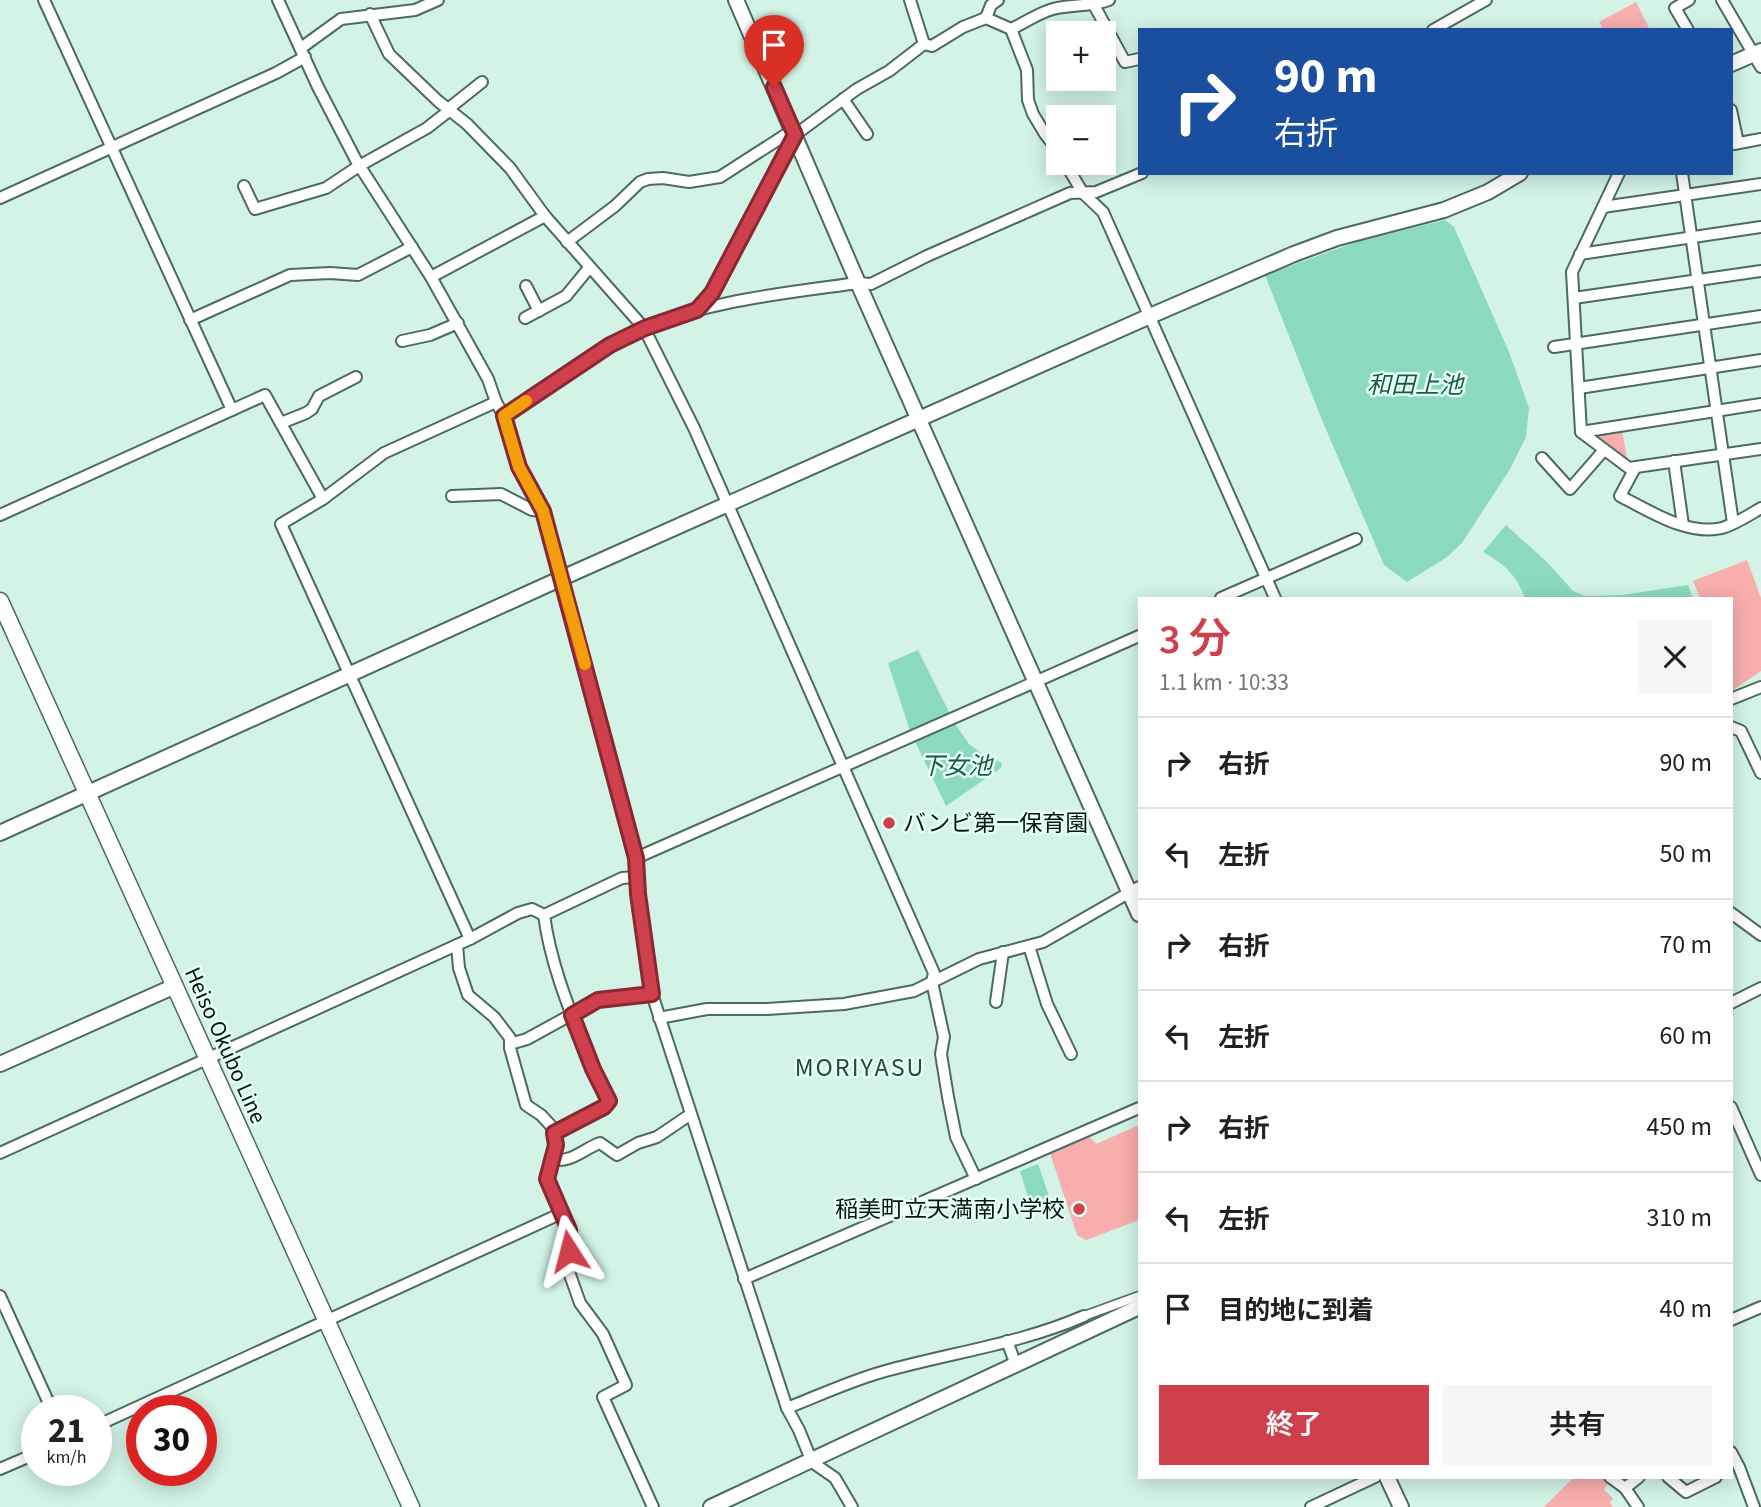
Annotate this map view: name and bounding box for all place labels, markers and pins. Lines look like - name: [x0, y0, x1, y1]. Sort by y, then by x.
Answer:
- pin: [744, 15, 804, 87]
- place label: バンビ第一保育園: [903, 807, 1088, 840]
- marker: バンビ第一保育園: [881, 815, 897, 831]
- place label: 稲美町立天満南小学校: [835, 1193, 1065, 1226]
- marker: 稲美町立天満南小学校: [1071, 1201, 1087, 1217]

